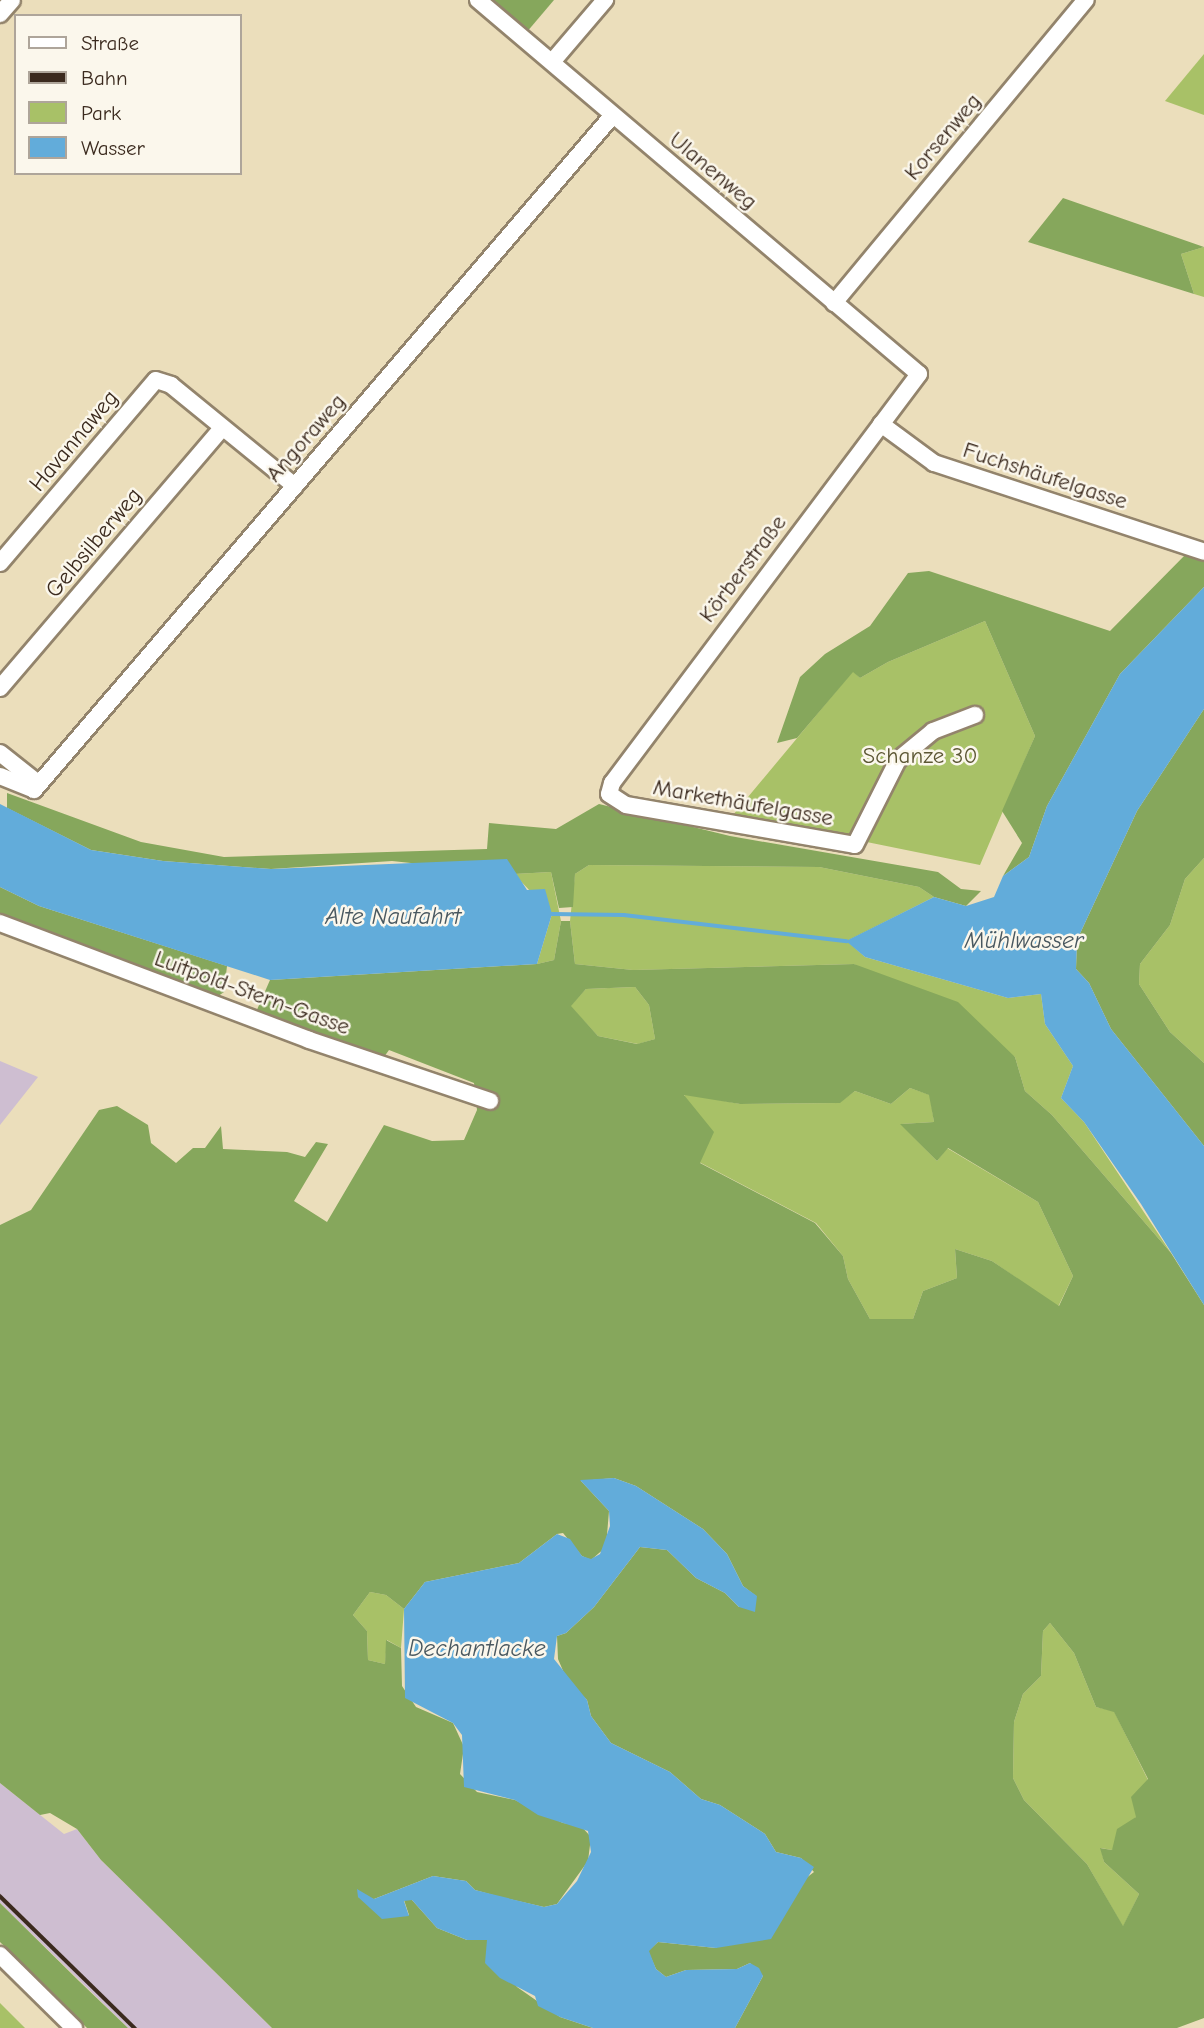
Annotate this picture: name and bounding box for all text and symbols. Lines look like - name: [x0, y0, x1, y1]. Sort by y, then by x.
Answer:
- legend: [14, 14, 242, 175]
- text: Straße: [81, 31, 139, 55]
- text: Bahn: [81, 66, 128, 90]
- street label: Korsenweg: [899, 88, 987, 186]
- text: Park: [81, 101, 121, 125]
- street label: Ulanenweg: [663, 126, 763, 216]
- text: Wasser: [81, 136, 145, 160]
- street label: Havannaweg: [24, 385, 124, 497]
- street label: Angoraweg: [260, 388, 352, 488]
- street label: Fuchshäufelgasse: [959, 436, 1131, 516]
- street label: Gelbsilberweg: [40, 482, 148, 604]
- street label: Körberstraße: [694, 510, 792, 628]
- park label: Schanze 30: [863, 742, 977, 770]
- street label: Markethäufelgasse: [651, 774, 835, 832]
- water label: Alte Naufahrt: [325, 903, 461, 931]
- water label: Mühlwasser: [965, 927, 1083, 955]
- street label: Luitpold-Stern-Gasse: [151, 945, 353, 1041]
- water label: Dechantlacke: [408, 1635, 546, 1663]

